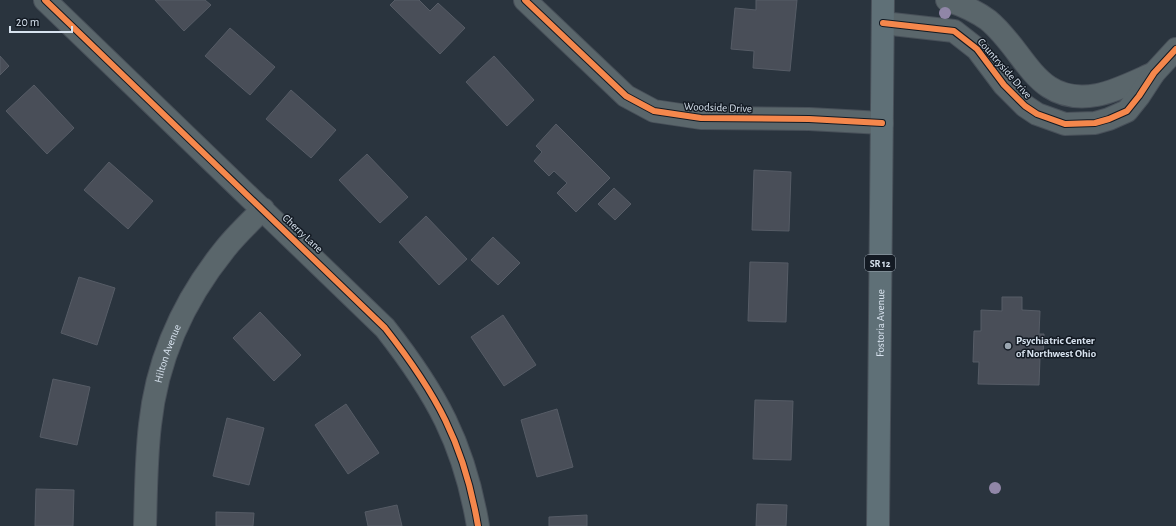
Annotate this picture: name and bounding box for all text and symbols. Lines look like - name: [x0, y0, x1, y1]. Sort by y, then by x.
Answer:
- scale bar: [10, 8, 72, 34]
- text: 20 m: [16, 16, 39, 28]
- street label: Countryside Drive: [975, 36, 1034, 101]
- street label: Woodside Drive: [684, 101, 752, 114]
- street label: Cherry Lane: [280, 212, 325, 255]
- road number: SR 12: [865, 255, 895, 271]
- street label: Fostoria Avenue: [875, 289, 886, 357]
- street label: Hilton Avenue: [153, 323, 183, 384]
- place label: Psychiatric Center of Northwest Ohio: [1016, 335, 1097, 359]
- marker: Psychiatric Center of Northwest Ohio: [1003, 341, 1013, 351]

